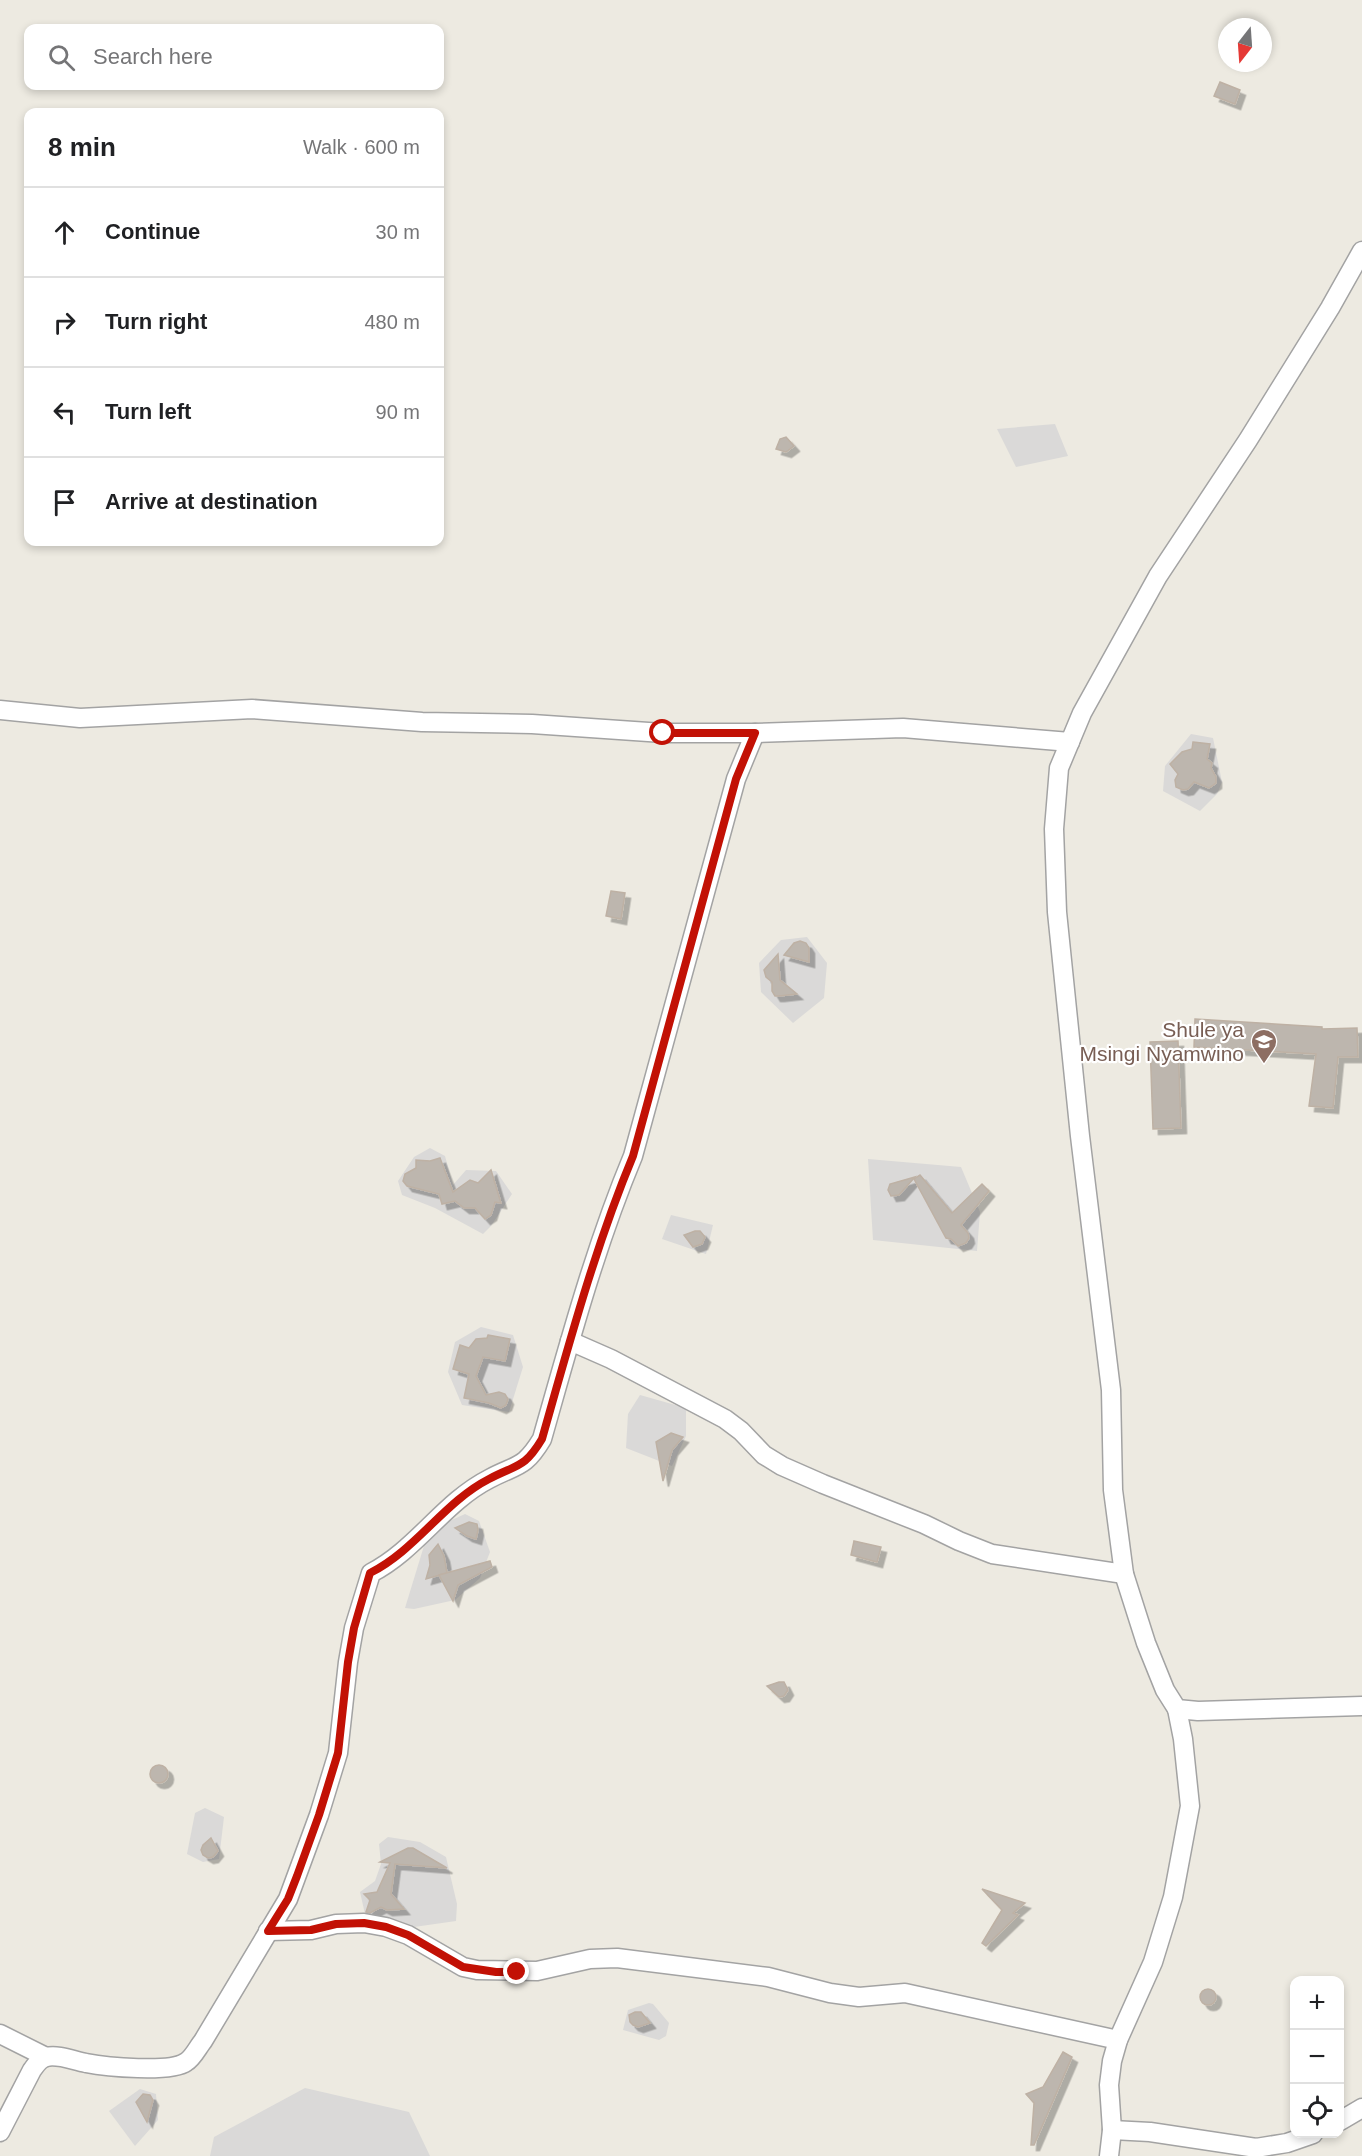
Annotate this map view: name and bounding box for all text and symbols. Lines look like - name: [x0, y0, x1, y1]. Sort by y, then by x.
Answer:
- north arrow: [1218, 18, 1272, 72]
- search box: [24, 24, 444, 90]
- icon: search: [45, 41, 78, 74]
- text: Search here: [93, 44, 213, 69]
- text: 8 min: [48, 132, 116, 162]
- text: Walk · 600 m: [303, 136, 420, 158]
- icon: ahead: [48, 216, 81, 249]
- text: Continue: [105, 219, 200, 244]
- text: 30 m: [376, 221, 420, 243]
- icon: right: [48, 306, 81, 339]
- text: Turn right: [105, 309, 207, 334]
- text: 480 m: [364, 311, 420, 333]
- icon: left: [48, 396, 81, 429]
- text: Turn left: [105, 399, 191, 424]
- text: 90 m: [376, 401, 420, 423]
- icon: arrive: [48, 486, 81, 519]
- text: Arrive at destination: [105, 489, 318, 514]
- route start: [649, 719, 675, 745]
- place label: Shule ya Msingi Nyamwino: [1079, 1018, 1244, 1065]
- school or university icon: Shule ya Msingi Nyamwino: [1249, 1027, 1279, 1065]
- route end: [503, 1958, 529, 1984]
- map controls: [1290, 1976, 1344, 2138]
- button: +: [1290, 1976, 1344, 2030]
- button: −: [1290, 2030, 1344, 2084]
- button: locate: [1290, 2084, 1344, 2138]

